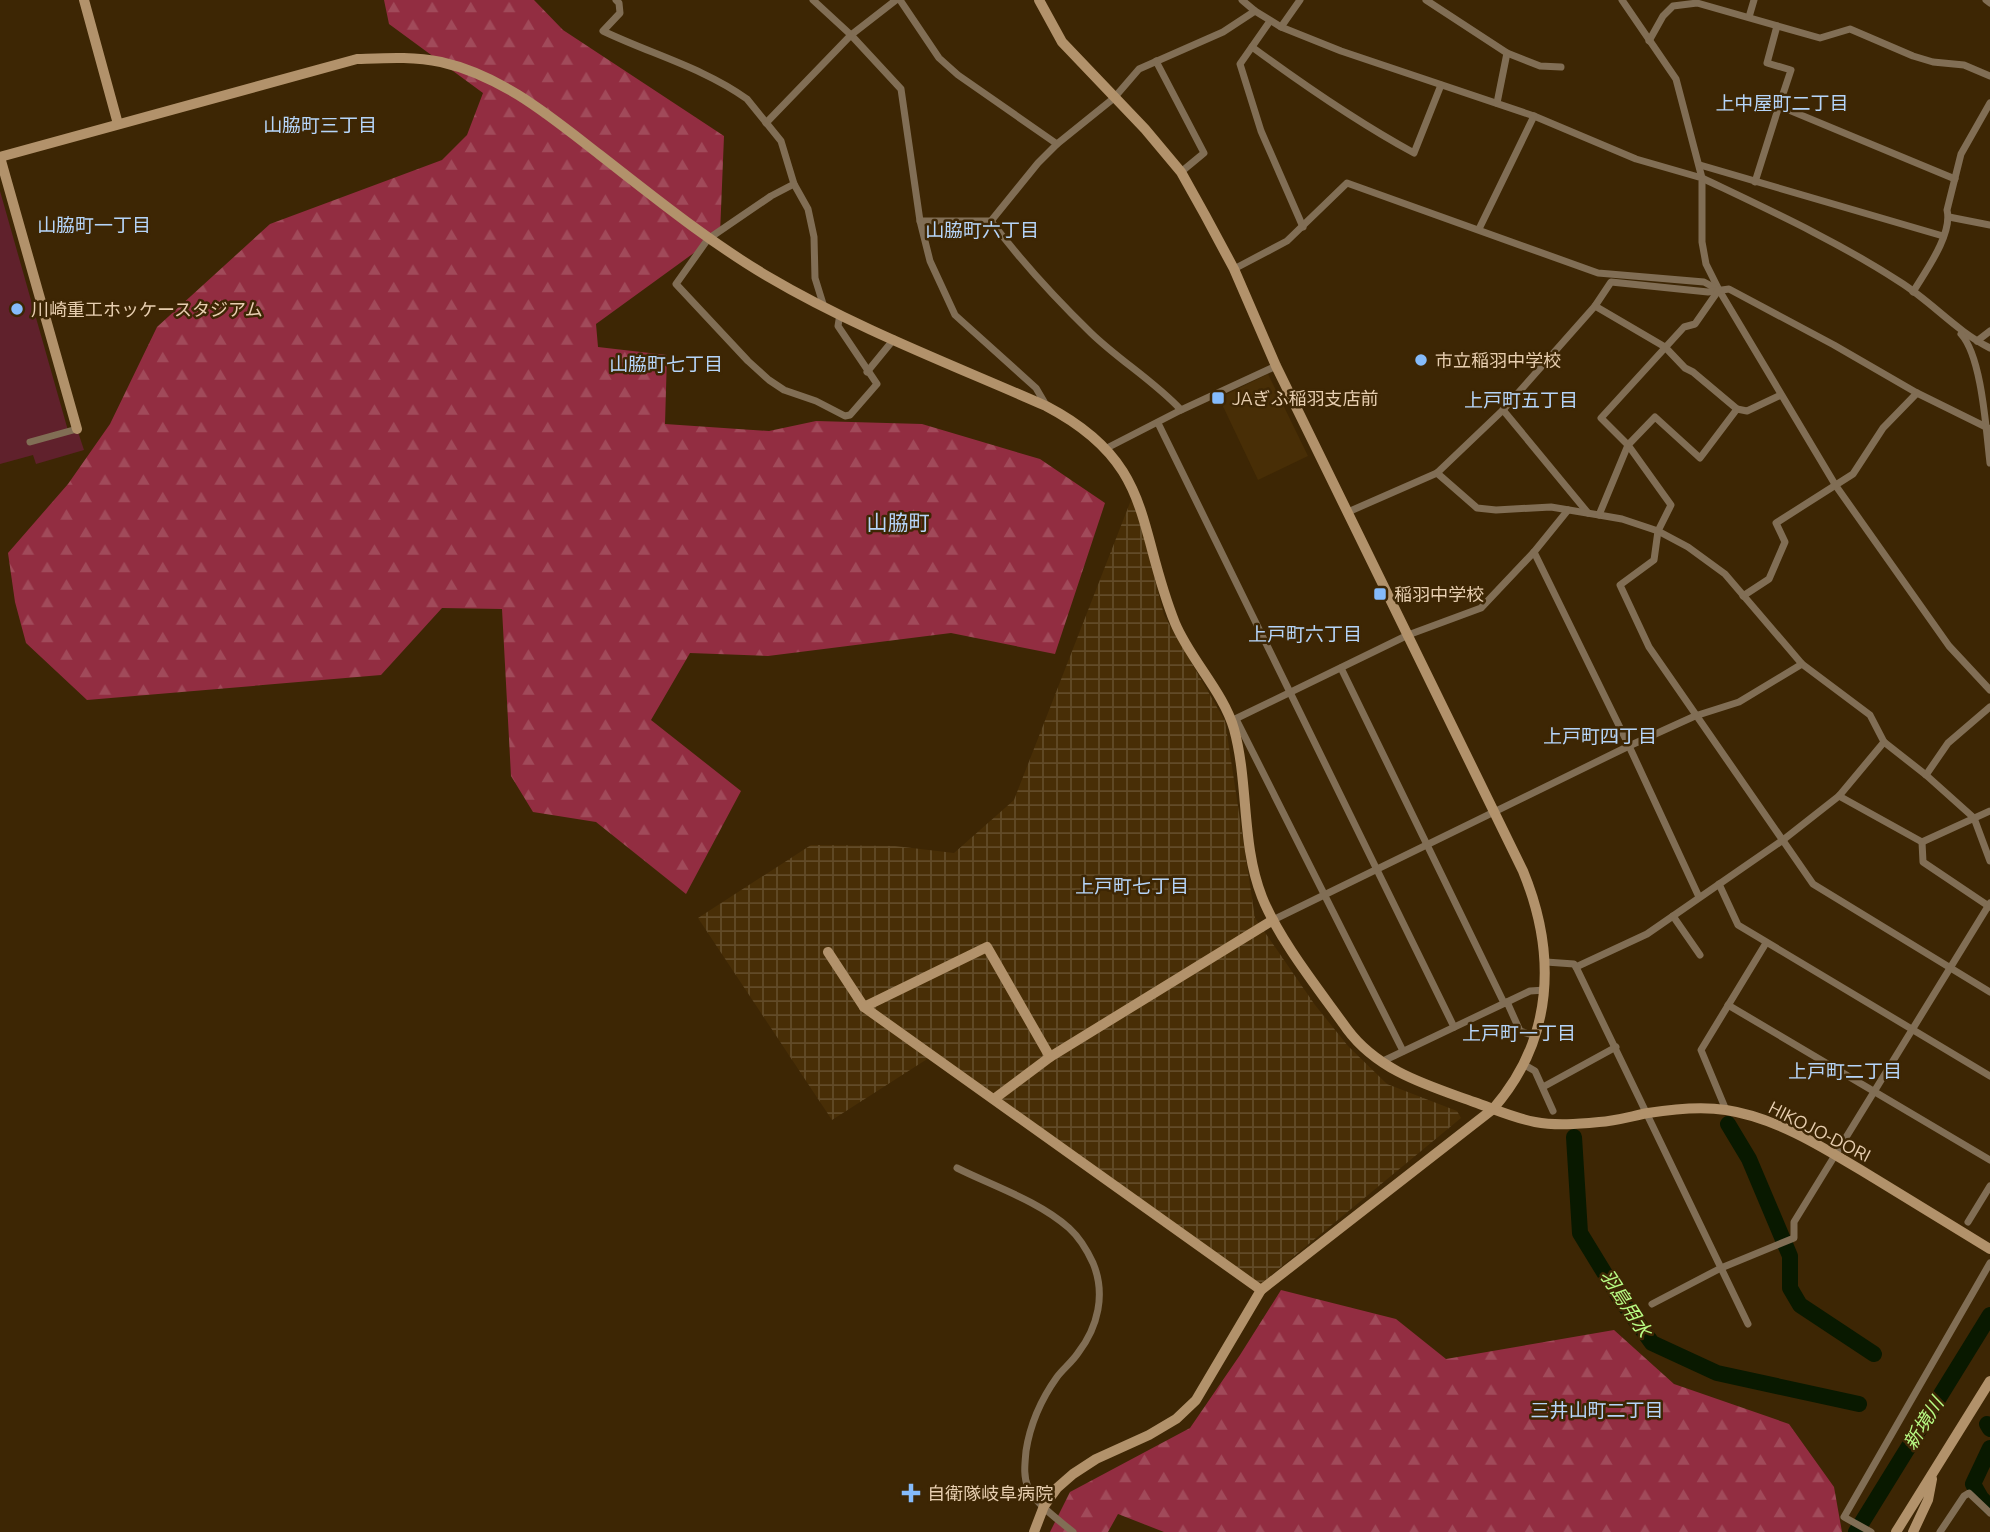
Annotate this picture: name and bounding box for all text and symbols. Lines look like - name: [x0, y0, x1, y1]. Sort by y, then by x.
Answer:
- district label: 上中屋町二丁目: [1715, 92, 1849, 114]
- district label: 山脇町三丁目: [263, 114, 377, 136]
- district label: 山脇町一丁目: [37, 214, 151, 236]
- district label: 山脇町六丁目: [925, 219, 1039, 241]
- place label: 川崎重工ホッケースタジアム: [31, 299, 263, 319]
- marker: 川崎重工ホッケースタジアム: [9, 301, 25, 317]
- place label: 市立稲羽中学校: [1435, 350, 1561, 370]
- marker: 市立稲羽中学校: [1413, 352, 1429, 368]
- district label: 山脇町七丁目: [609, 353, 723, 375]
- place label: JAぎふ稲羽支店前: [1232, 388, 1379, 408]
- district label: 上戸町五丁目: [1464, 389, 1578, 411]
- marker: JAぎふ稲羽支店前: [1210, 390, 1226, 406]
- district label: 山脇町: [867, 510, 930, 534]
- place label: 稲羽中学校: [1394, 584, 1484, 604]
- marker: 稲羽中学校: [1372, 586, 1388, 602]
- district label: 上戸町六丁目: [1248, 623, 1362, 645]
- district label: 上戸町四丁目: [1543, 725, 1657, 747]
- district label: 上戸町七丁目: [1075, 875, 1189, 897]
- district label: 上戸町一丁目: [1462, 1022, 1576, 1044]
- district label: 上戸町二丁目: [1788, 1060, 1902, 1082]
- street label: HIKOJO-DORI: [1766, 1097, 1874, 1165]
- water label: 羽島用水: [1596, 1265, 1657, 1343]
- water label: 新境川: [1899, 1391, 1948, 1453]
- district label: 三井山町二丁目: [1530, 1399, 1664, 1421]
- marker: 自衛隊岐阜病院: [901, 1483, 921, 1503]
- place label: 自衛隊岐阜病院: [927, 1483, 1053, 1503]

